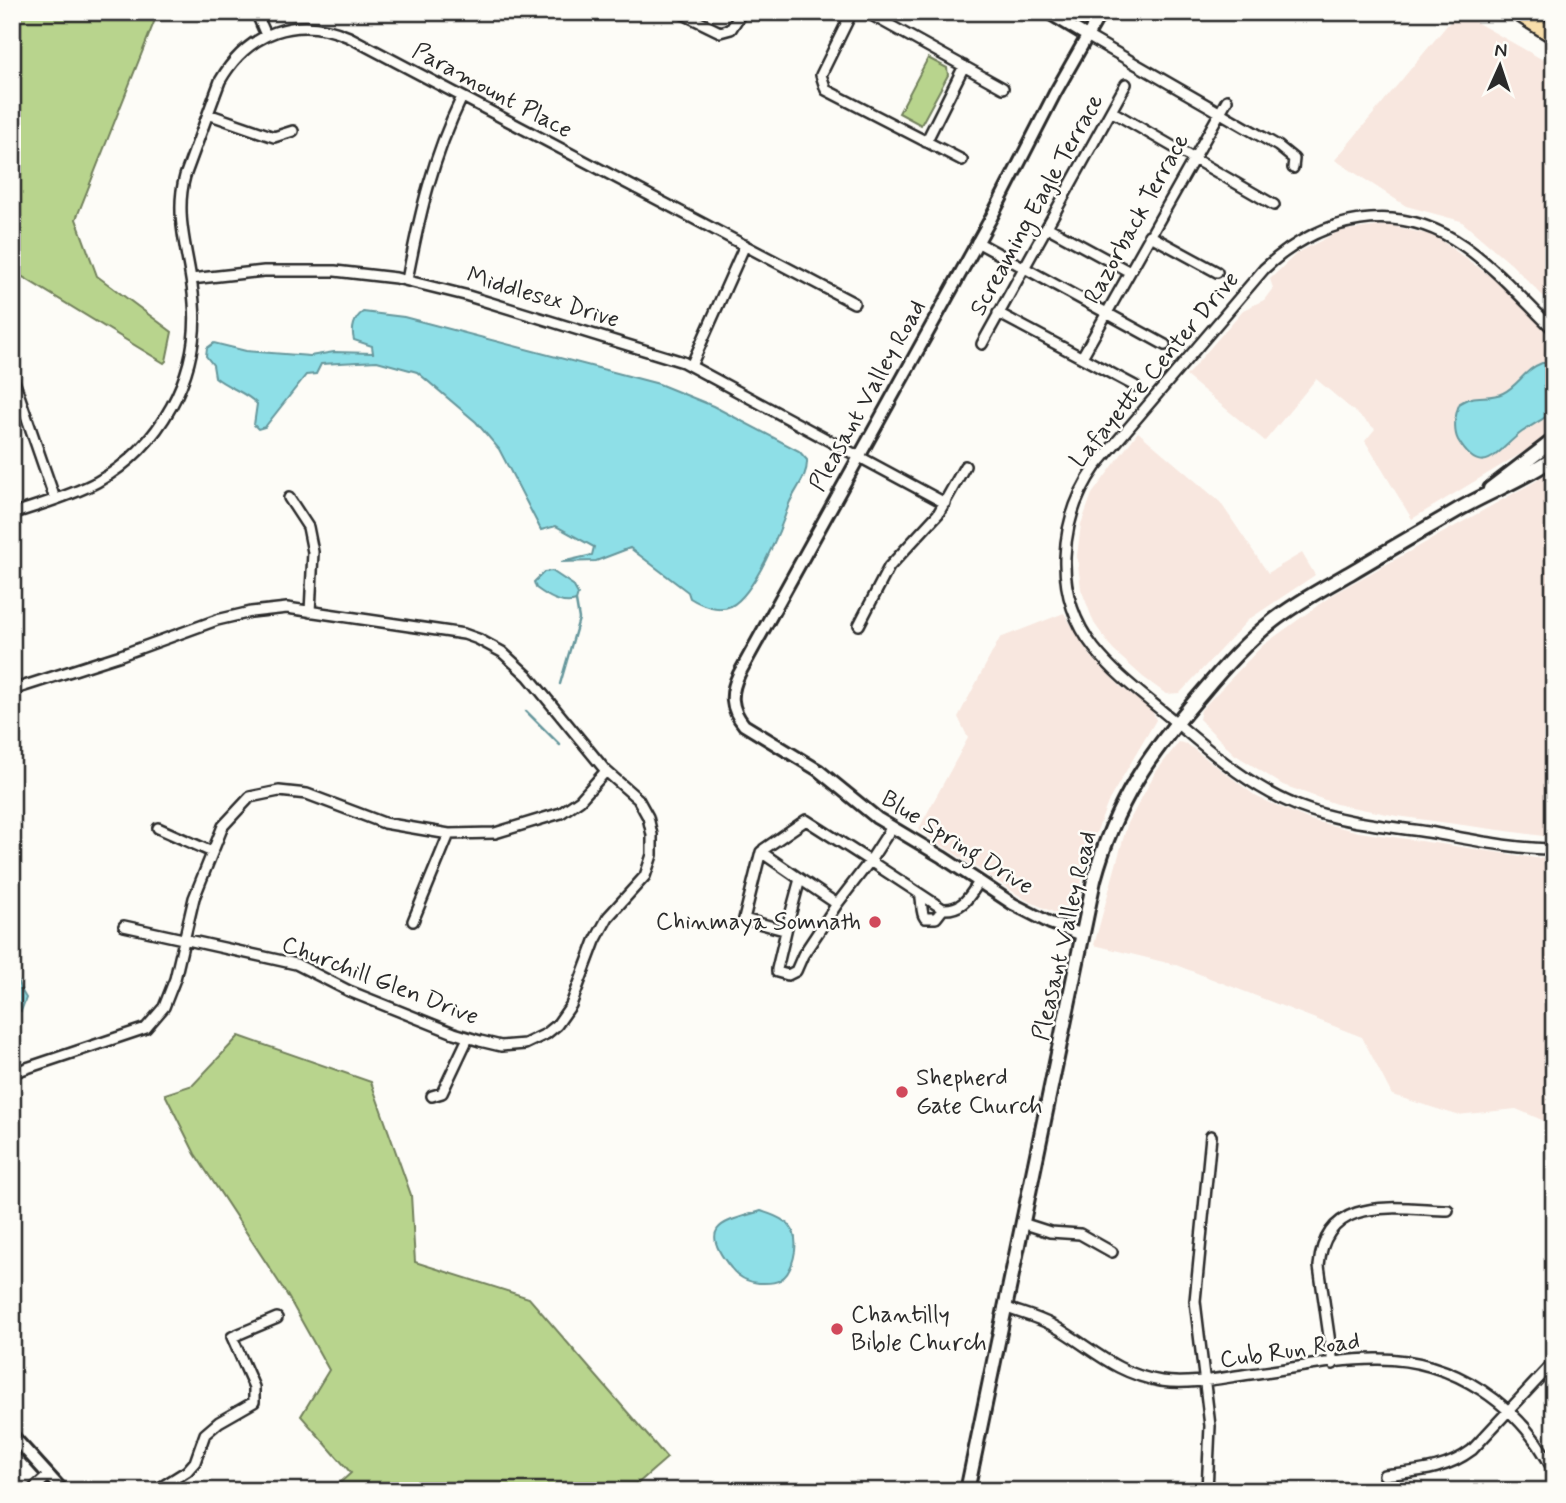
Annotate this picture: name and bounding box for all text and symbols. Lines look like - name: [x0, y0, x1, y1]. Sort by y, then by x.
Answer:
- north arrow: [1464, 32, 1534, 102]
- street label: Paramount Place: [407, 36, 577, 146]
- text: N: [1494, 38, 1508, 63]
- street label: Screaming Eagle Terrace: [963, 88, 1113, 323]
- street label: Razorback Terrace: [1077, 128, 1197, 310]
- street label: Middlesex Drive: [463, 260, 623, 336]
- street label: Lafayette Center Drive: [1063, 265, 1247, 475]
- street label: Pleasant Valley Road: [803, 295, 933, 497]
- street label: Blue Spring Drive: [873, 784, 1039, 905]
- street label: Pleasant Valley Road: [1026, 828, 1104, 1044]
- place label: Chinmaya Somnath: [656, 907, 861, 938]
- marker: Chinmaya Somnath: [867, 914, 883, 930]
- street label: Churchill Glen Drive: [277, 929, 483, 1033]
- place label: Shepherd Gate Church: [916, 1063, 1043, 1122]
- marker: Shepherd Gate Church: [894, 1084, 910, 1100]
- place label: Chantilly Bible Church: [851, 1300, 987, 1359]
- marker: Chantilly Bible Church: [829, 1321, 845, 1337]
- street label: Cub Run Road: [1218, 1326, 1362, 1376]

